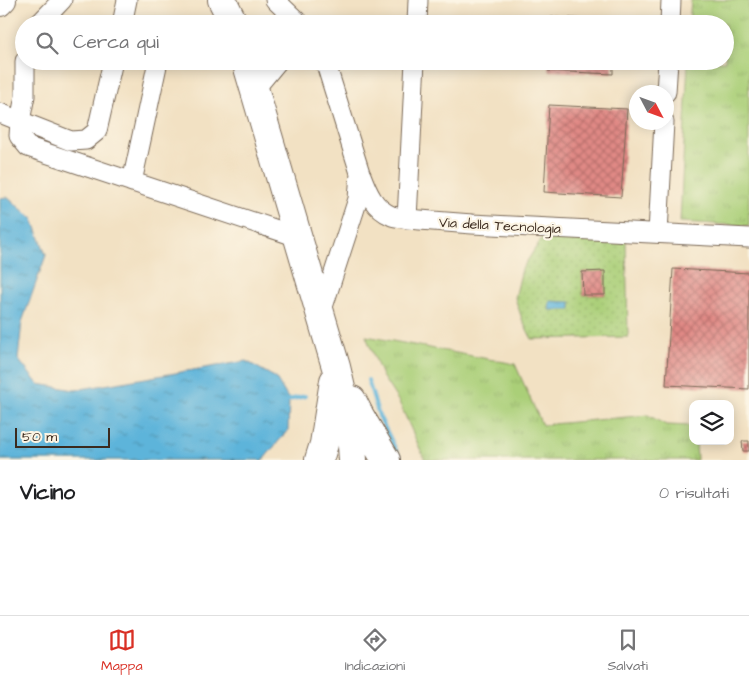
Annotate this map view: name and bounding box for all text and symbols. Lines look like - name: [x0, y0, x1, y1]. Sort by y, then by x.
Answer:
- search box: [15, 15, 734, 70]
- icon: search: [33, 29, 61, 57]
- text: Cerca qui: [73, 29, 159, 56]
- north arrow: [629, 85, 674, 130]
- street label: Via della Tecnologia: [438, 213, 561, 239]
- map controls: [689, 400, 734, 445]
- button: layers: [689, 400, 734, 445]
- scale bar: [15, 425, 110, 448]
- text: 50 m: [22, 427, 57, 447]
- text: Vicino: [20, 478, 75, 507]
- text: 0 risultati: [659, 482, 729, 504]
- tab: Mappa: [101, 626, 143, 676]
- tab: Indicazioni: [345, 626, 405, 676]
- tab: Salvati: [607, 626, 648, 676]

